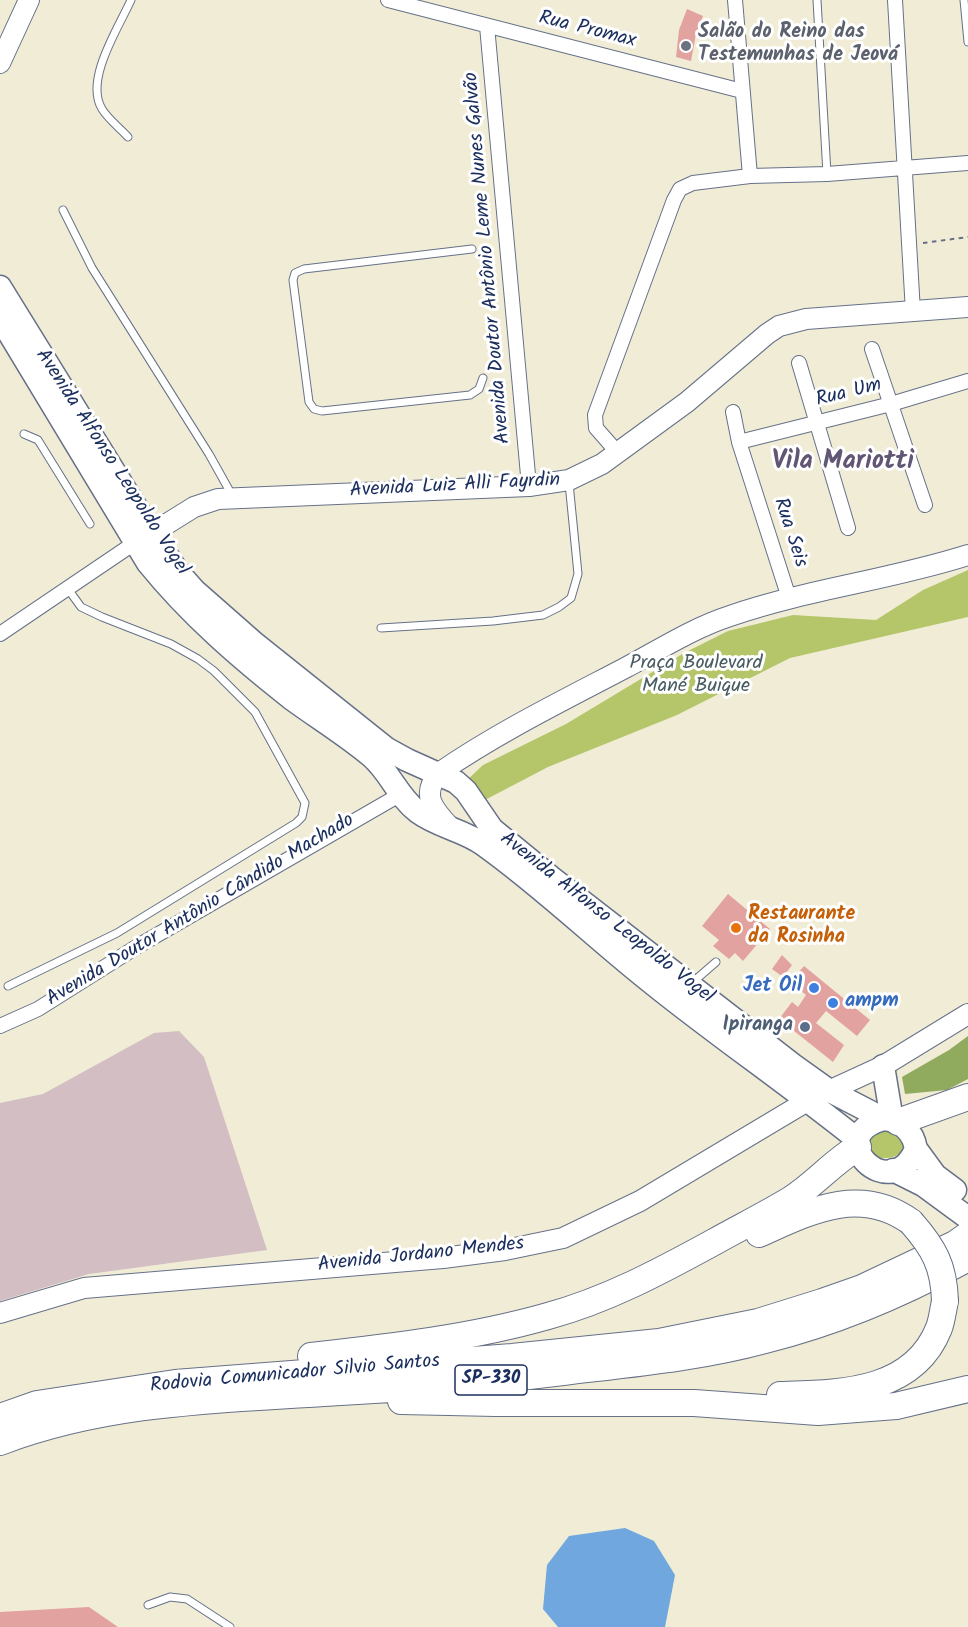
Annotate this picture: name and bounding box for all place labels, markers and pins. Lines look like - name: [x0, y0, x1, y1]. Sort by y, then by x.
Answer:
- place label: Salão do Reino das Testemunhas de Jeová: [698, 22, 898, 69]
- marker: Salão do Reino das Testemunhas de Jeová: [679, 39, 693, 53]
- place label: Restaurante da Rosinha: [748, 904, 855, 951]
- marker: Restaurante da Rosinha: [729, 921, 743, 935]
- place label: Jet Oil: [743, 976, 802, 1000]
- marker: Jet Oil: [807, 981, 821, 995]
- place label: ampm: [845, 991, 899, 1015]
- marker: ampm: [826, 996, 840, 1010]
- place label: Ipiranga: [723, 1015, 793, 1039]
- marker: Ipiranga: [798, 1020, 812, 1034]

